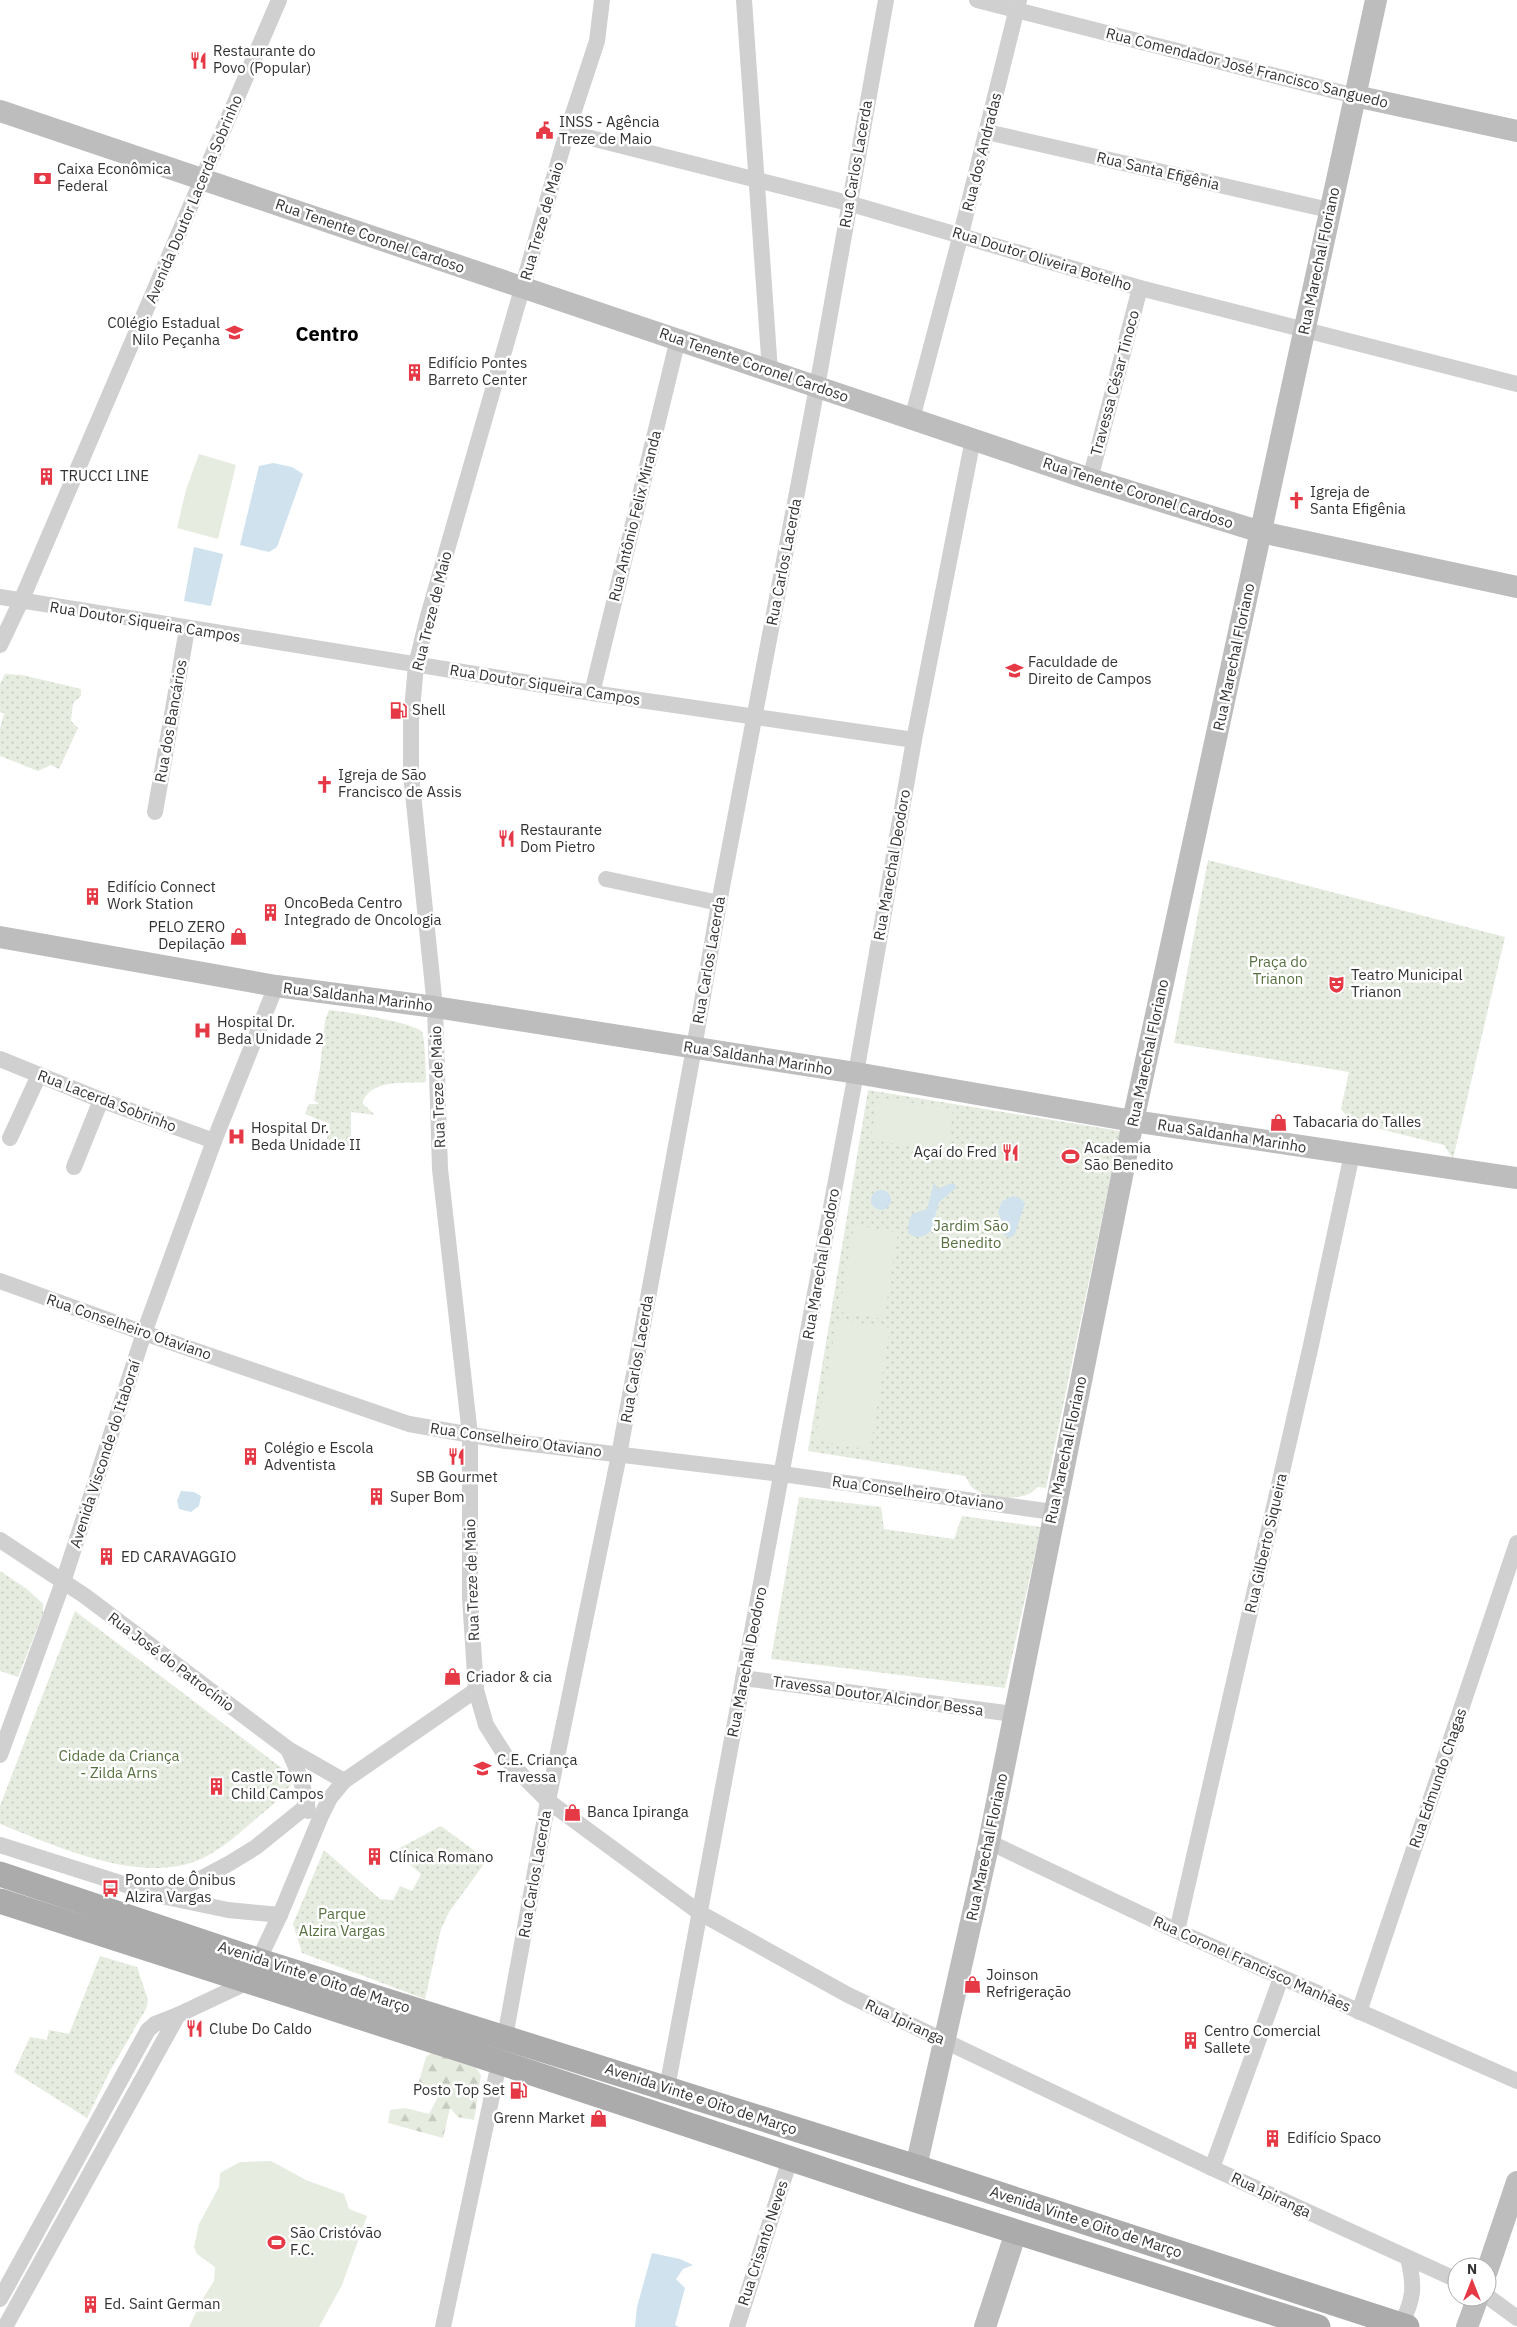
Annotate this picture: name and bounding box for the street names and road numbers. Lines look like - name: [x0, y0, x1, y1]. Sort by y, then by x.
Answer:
- street label: Rua Comendador José Francisco Sanguedo: [1104, 23, 1390, 112]
- street label: Rua dos Andradas: [958, 90, 1005, 213]
- street label: Avenida Doutor Lacerda Sobrinho: [141, 92, 246, 306]
- street label: Rua Carlos Lacerda: [835, 99, 876, 229]
- street label: Rua Santa Efigênia: [1095, 147, 1221, 194]
- street label: Rua Treze de Maio: [515, 159, 568, 282]
- street label: Rua Marechal Floriano: [1294, 185, 1343, 336]
- street label: Rua Tenente Coronel Cardoso: [273, 194, 467, 277]
- street label: Rua Doutor Oliveira Botelho: [950, 222, 1134, 295]
- street label: Travessa César Tinoco: [1086, 308, 1143, 458]
- street label: Rua Tenente Coronel Cardoso: [657, 323, 851, 406]
- street label: Rua Antônio Felix Miranda: [604, 428, 665, 603]
- street label: Rua Tenente Coronel Cardoso: [1040, 453, 1236, 532]
- street label: Rua Carlos Lacerda: [762, 497, 805, 627]
- street label: Rua Treze de Maio: [407, 549, 456, 673]
- street label: Rua Marechal Floriano: [1209, 581, 1258, 732]
- street label: Rua Doutor Siqueira Campos: [48, 597, 242, 646]
- street label: Rua dos Bancários: [150, 658, 191, 784]
- street label: Rua Doutor Siqueira Campos: [448, 660, 642, 709]
- street label: Rua Marechal Deodoro: [869, 788, 914, 942]
- street label: Rua Carlos Lacerda: [688, 895, 729, 1025]
- street label: Rua Marechal Floriano: [1123, 977, 1172, 1128]
- street label: Rua Saldanha Marinho: [282, 978, 434, 1015]
- street label: Rua Treze de Maio: [426, 1025, 449, 1149]
- street label: Rua Saldanha Marinho: [682, 1036, 834, 1079]
- street label: Rua Lacerda Sobrinho: [35, 1065, 179, 1136]
- street label: Rua Saldanha Marinho: [1156, 1114, 1308, 1157]
- street label: Rua Marechal Deodoro: [798, 1187, 843, 1341]
- street label: Rua Conselheiro Otaviano: [44, 1289, 214, 1364]
- street label: Rua Carlos Lacerda: [616, 1294, 657, 1424]
- street label: Avenida Visconde do Itaboraí: [65, 1357, 144, 1550]
- street label: Rua Marechal Floriano: [1041, 1374, 1090, 1525]
- street label: Rua Conselheiro Otaviano: [429, 1418, 603, 1461]
- street label: Rua Conselheiro Otaviano: [831, 1471, 1005, 1514]
- street label: Rua Gilberto Siqueira: [1240, 1471, 1291, 1615]
- street label: Rua Treze de Maio: [460, 1518, 483, 1642]
- street label: Rua Marechal Deodoro: [723, 1585, 770, 1739]
- street label: Rua José do Patrocínio: [104, 1608, 238, 1715]
- street label: Travessa Doutor Alcindor Bessa: [771, 1671, 985, 1720]
- street label: Rua Edmundo Chagas: [1405, 1705, 1470, 1850]
- street label: Rua Marechal Floriano: [962, 1771, 1011, 1922]
- street label: Rua Carlos Lacerda: [514, 1809, 555, 1939]
- street label: Rua Coronel Francisco Manhães: [1150, 1911, 1354, 2016]
- street label: Avenida Vinte e Oito de Março: [216, 1936, 413, 2017]
- street label: Rua Ipiranga: [862, 1995, 948, 2048]
- street label: Avenida Vinte e Oito de Março: [603, 2058, 800, 2139]
- street label: Rua Ipiranga: [1228, 2168, 1314, 2221]
- street label: Rua Crisanto Neves: [733, 2178, 792, 2308]
- street label: Avenida Vinte e Oito de Março: [988, 2181, 1185, 2262]

